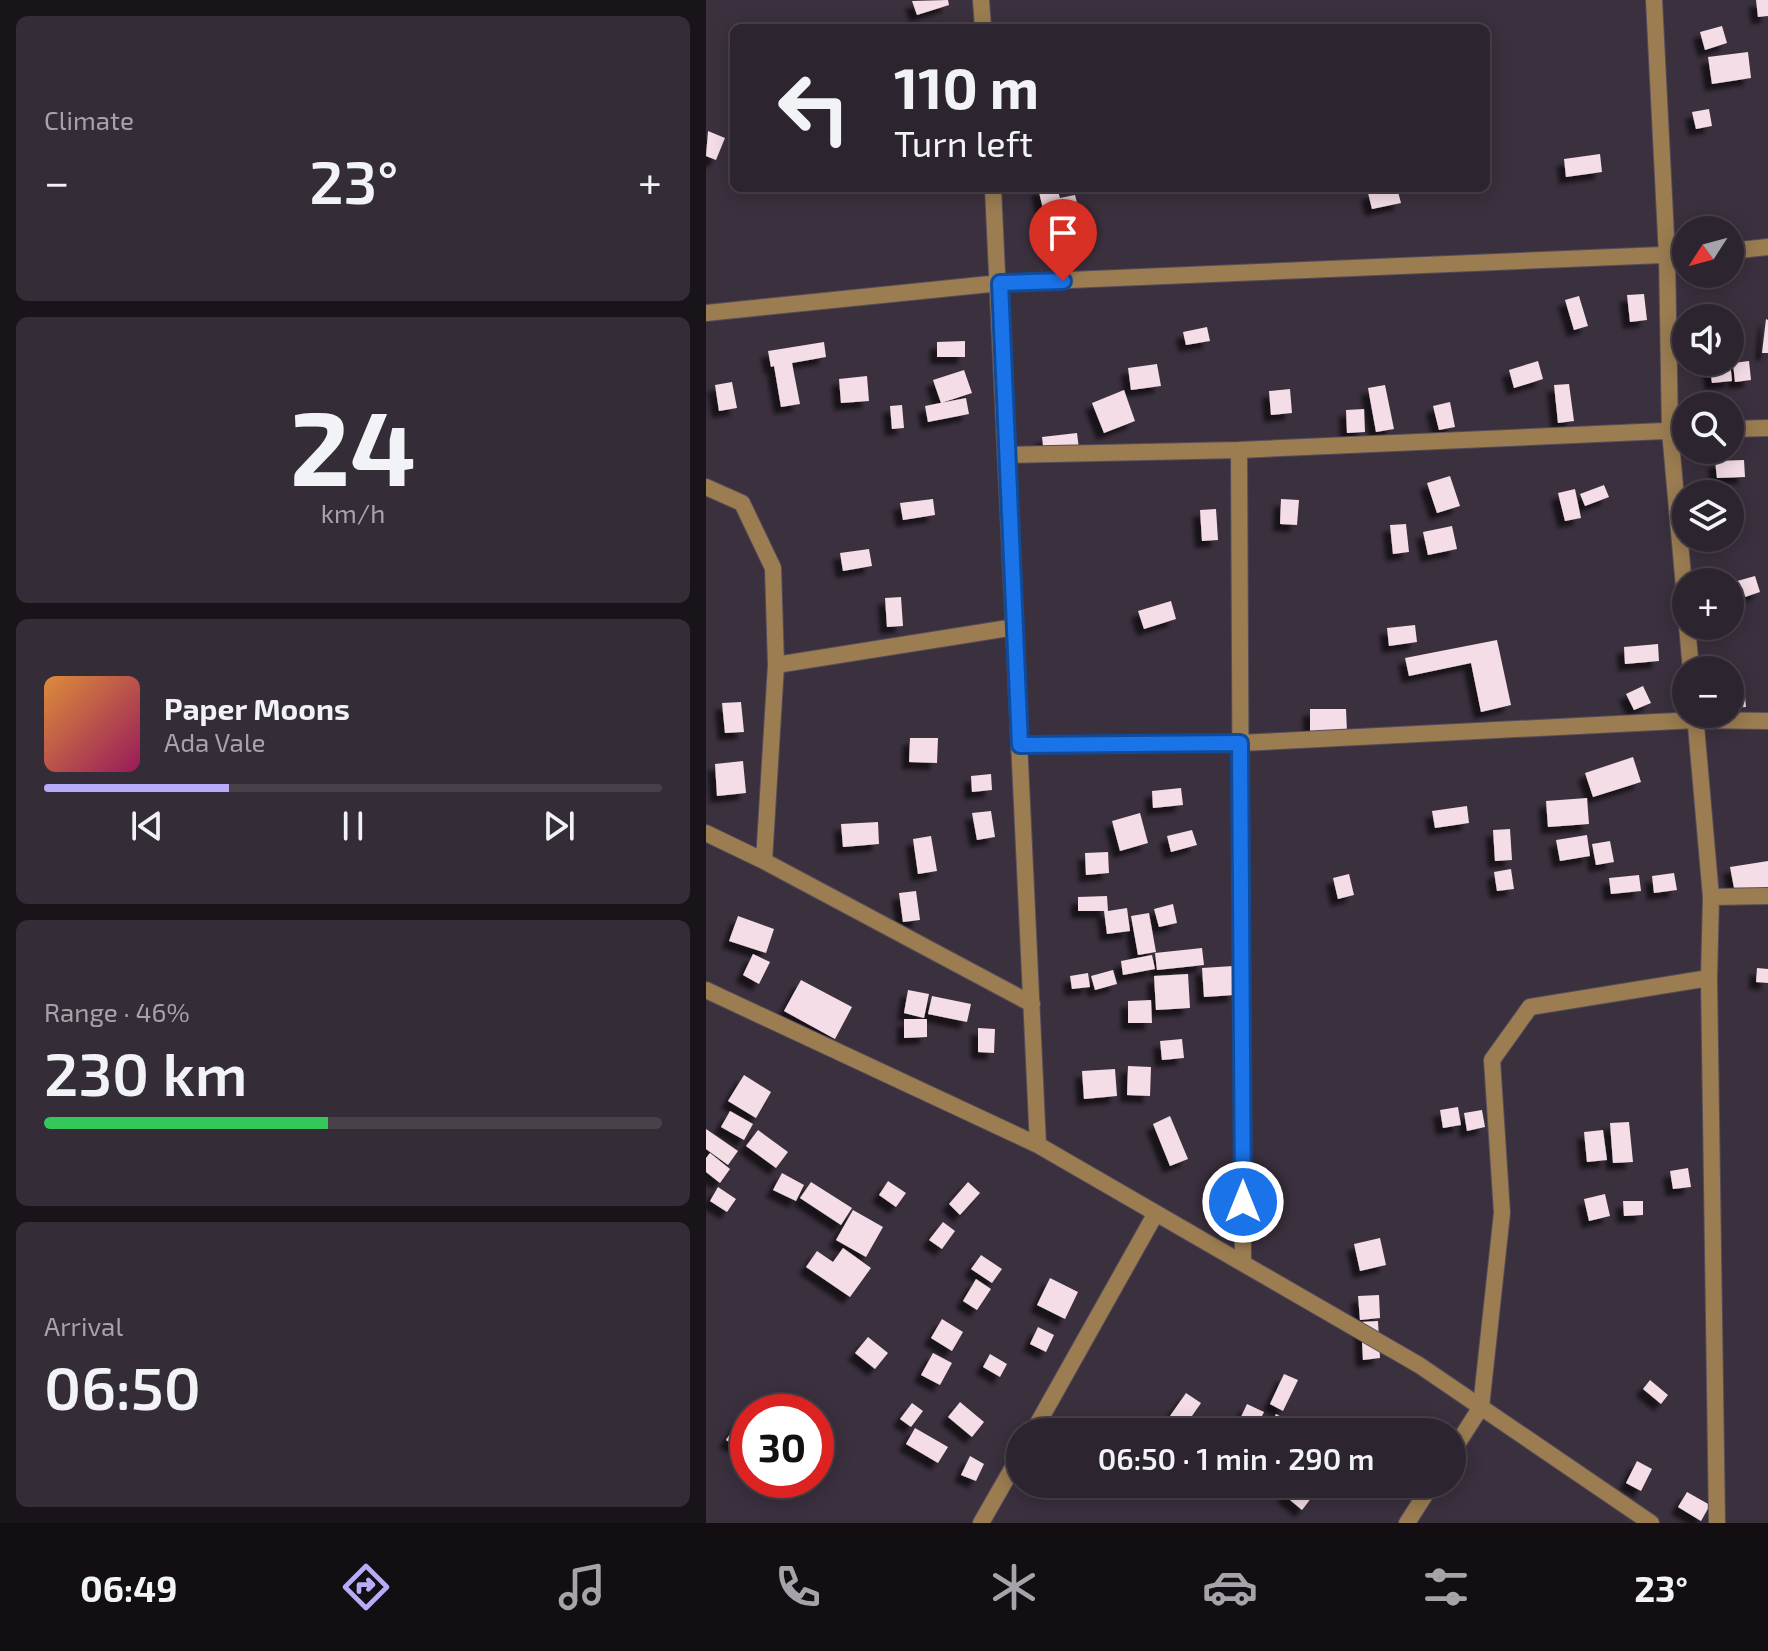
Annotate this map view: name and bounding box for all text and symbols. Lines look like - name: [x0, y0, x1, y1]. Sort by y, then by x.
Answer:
- text: 110 m: [894, 53, 1039, 120]
- icon: left: [762, 56, 866, 160]
- text: Climate: [44, 104, 134, 135]
- text: Turn left: [894, 121, 1033, 164]
- text: 23°: [309, 144, 398, 216]
- text: −: [44, 154, 70, 207]
- text: +: [638, 154, 662, 207]
- pin: [1029, 199, 1097, 281]
- icon: arrive: [1041, 211, 1085, 255]
- north arrow: [1672, 216, 1744, 288]
- map controls: [1672, 216, 1744, 728]
- button: sound: [1672, 304, 1744, 376]
- text: 24: [290, 382, 416, 507]
- button: search: [1672, 392, 1744, 464]
- button: layers: [1672, 480, 1744, 552]
- text: km/h: [321, 497, 385, 528]
- button: +: [1672, 568, 1744, 640]
- button: −: [1672, 656, 1744, 728]
- text: Paper Moons: [164, 690, 350, 726]
- text: Ada Vale: [164, 726, 266, 757]
- icon: previous: [125, 804, 169, 848]
- icon: pause: [331, 804, 375, 848]
- icon: next: [537, 804, 581, 848]
- text: Range · 46%: [44, 996, 190, 1027]
- text: 230 km: [44, 1036, 247, 1108]
- position arrow: [1201, 1160, 1285, 1244]
- text: Arrival: [44, 1310, 123, 1341]
- text: 06:50: [44, 1350, 201, 1422]
- speed limit sign: 30: [730, 1394, 834, 1498]
- text: 06:50 · 1 min · 290 m: [1098, 1440, 1374, 1476]
- icon: directions: [338, 1559, 394, 1615]
- icon: music: [554, 1559, 610, 1615]
- icon: phone: [770, 1559, 826, 1615]
- icon: climate: [986, 1559, 1042, 1615]
- icon: car: [1202, 1559, 1258, 1615]
- icon: filters: [1418, 1559, 1474, 1615]
- text: 06:49: [80, 1566, 177, 1609]
- text: 23°: [1634, 1566, 1688, 1609]

